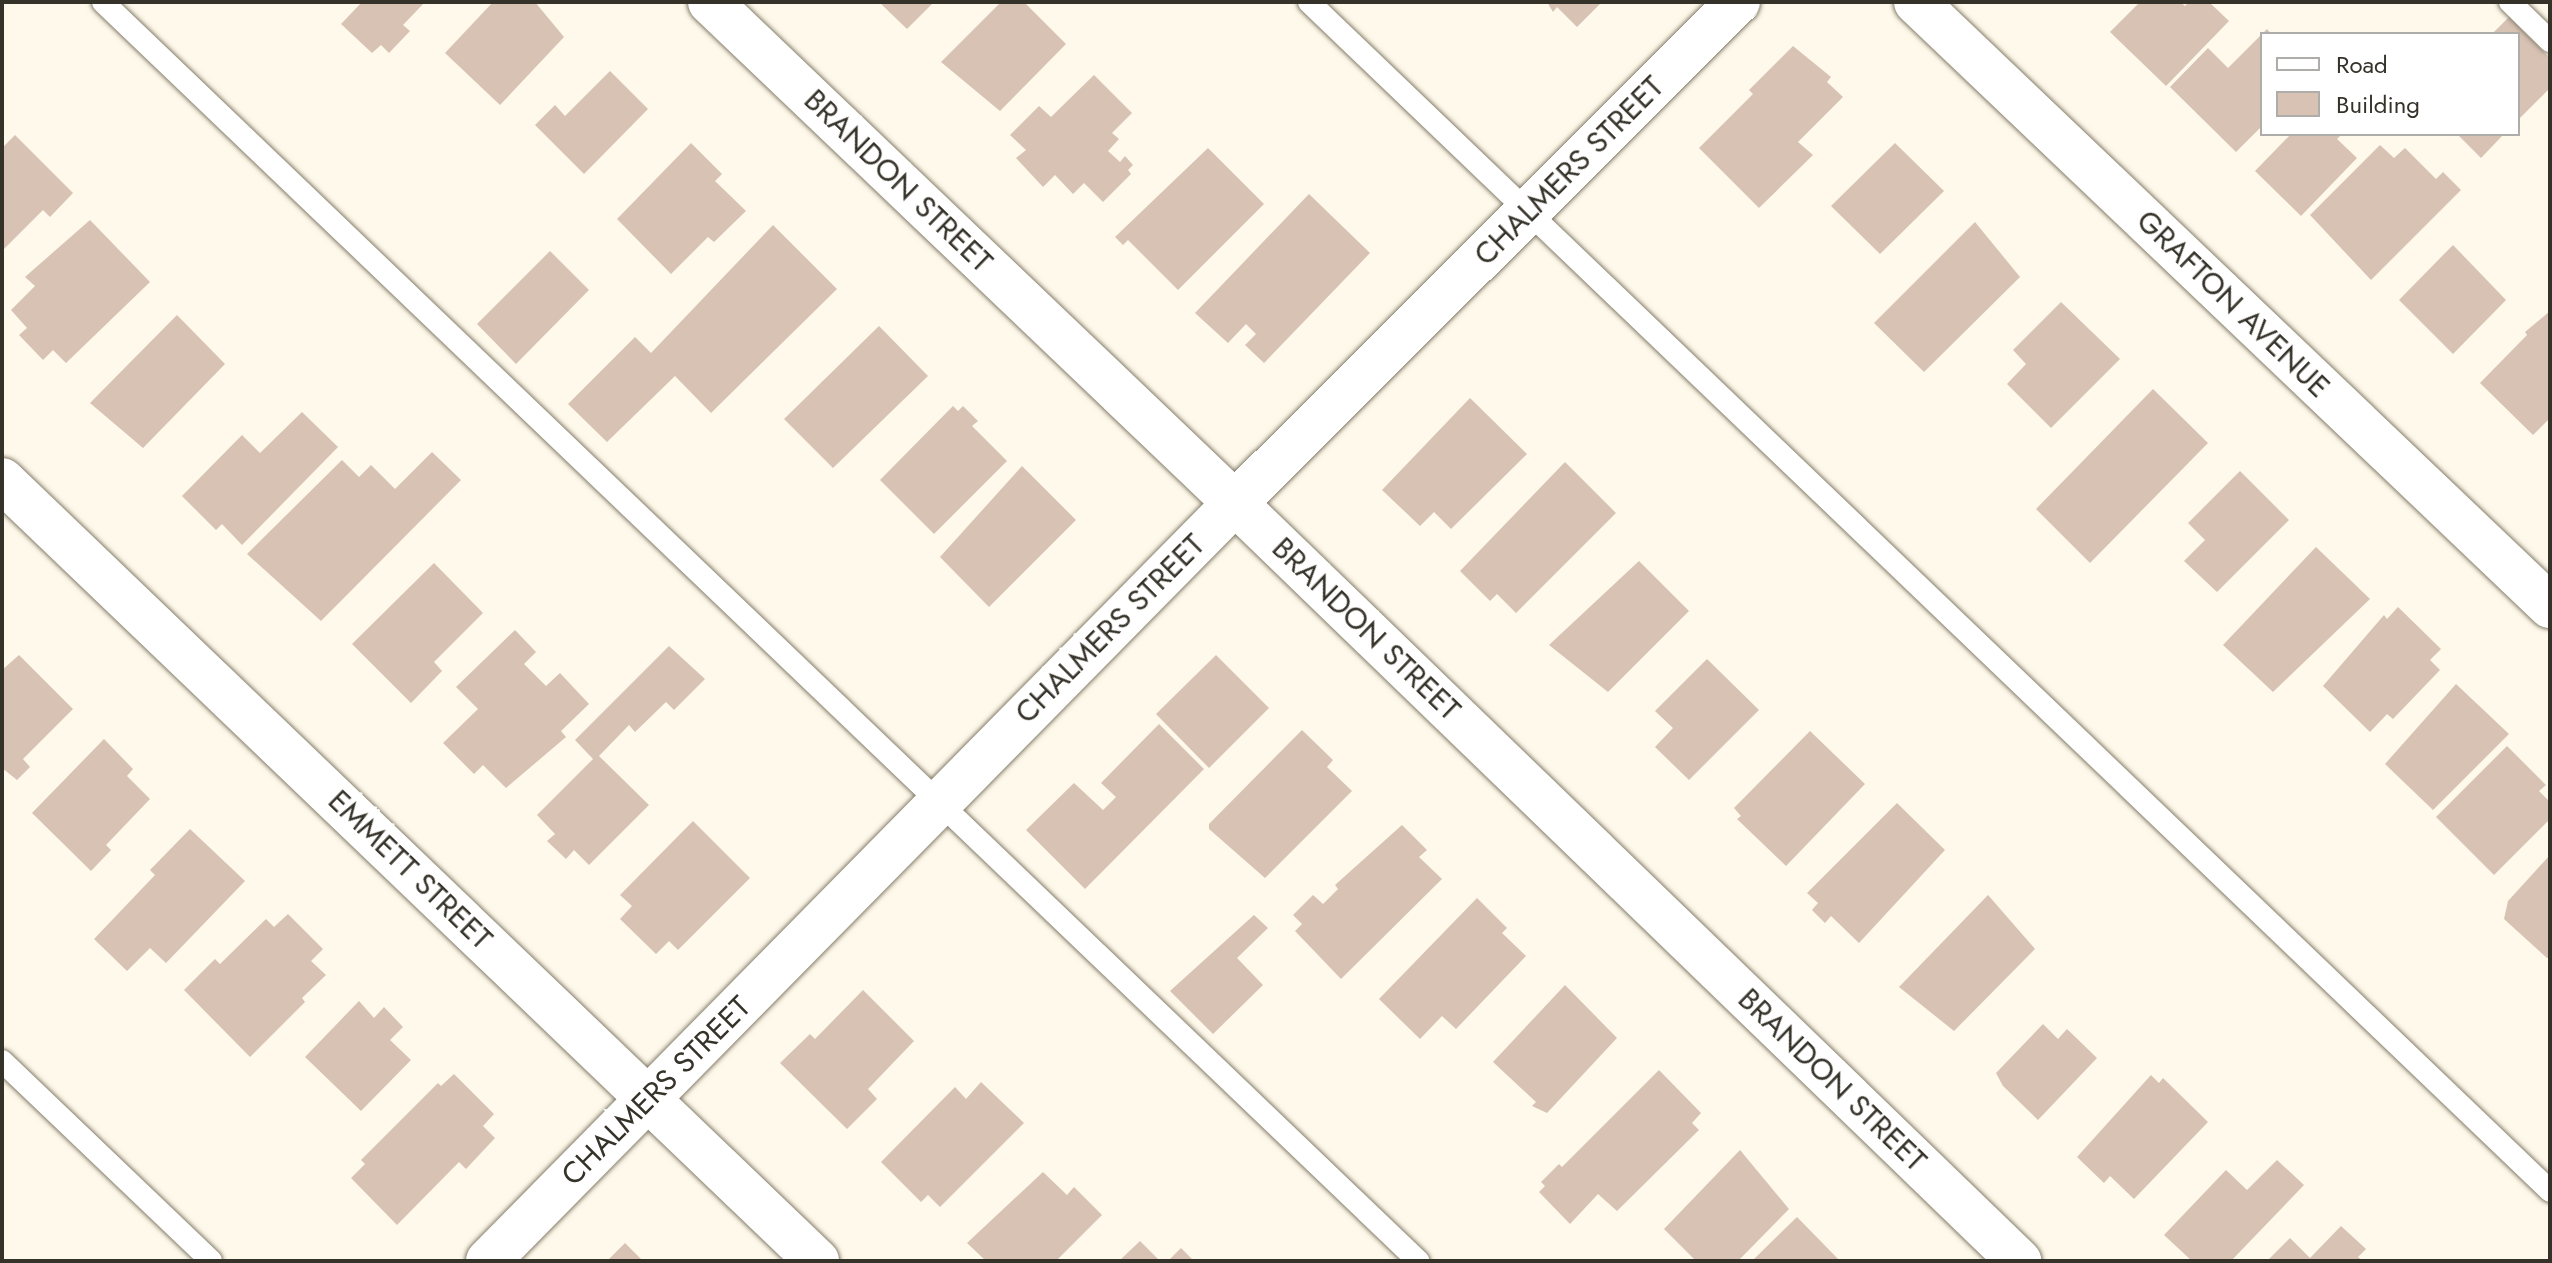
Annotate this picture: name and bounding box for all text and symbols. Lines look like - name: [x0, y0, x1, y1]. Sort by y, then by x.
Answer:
- legend: [2260, 32, 2520, 136]
- text: Road: [2336, 47, 2388, 82]
- street label: CHALMERS STREET: [1467, 69, 1671, 273]
- street label: BRANDON STREET: [797, 82, 999, 280]
- text: Building: [2336, 87, 2420, 122]
- street label: GRAFTON AVENUE: [2129, 203, 2337, 405]
- street label: CHALMERS STREET: [1008, 527, 1212, 731]
- street label: BRANDON STREET: [1265, 530, 1467, 728]
- street label: EMMETT STREET: [321, 783, 499, 957]
- street label: BRANDON STREET: [1731, 981, 1933, 1179]
- street label: CHALMERS STREET: [554, 989, 758, 1193]

